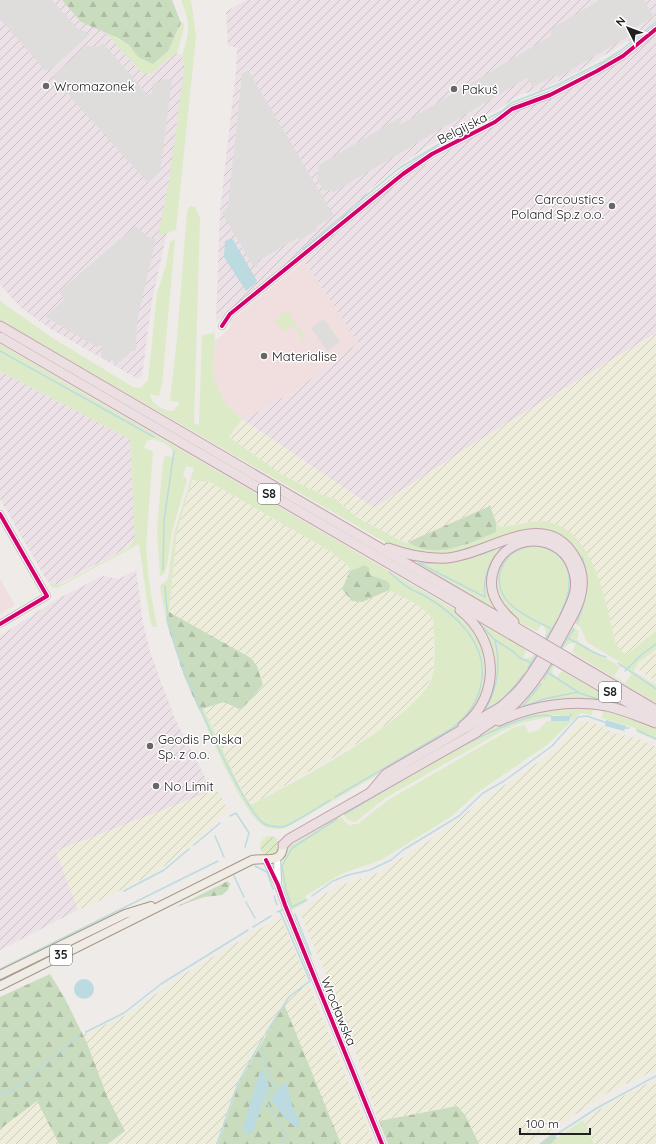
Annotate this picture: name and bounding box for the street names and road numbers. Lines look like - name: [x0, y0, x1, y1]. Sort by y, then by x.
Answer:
- street label: Belgijska: [434, 109, 490, 147]
- road number: S8: [258, 484, 280, 504]
- road number: S8: [599, 682, 621, 702]
- road number: 35: [50, 945, 72, 965]
- street label: Wrocławska: [318, 974, 360, 1048]

